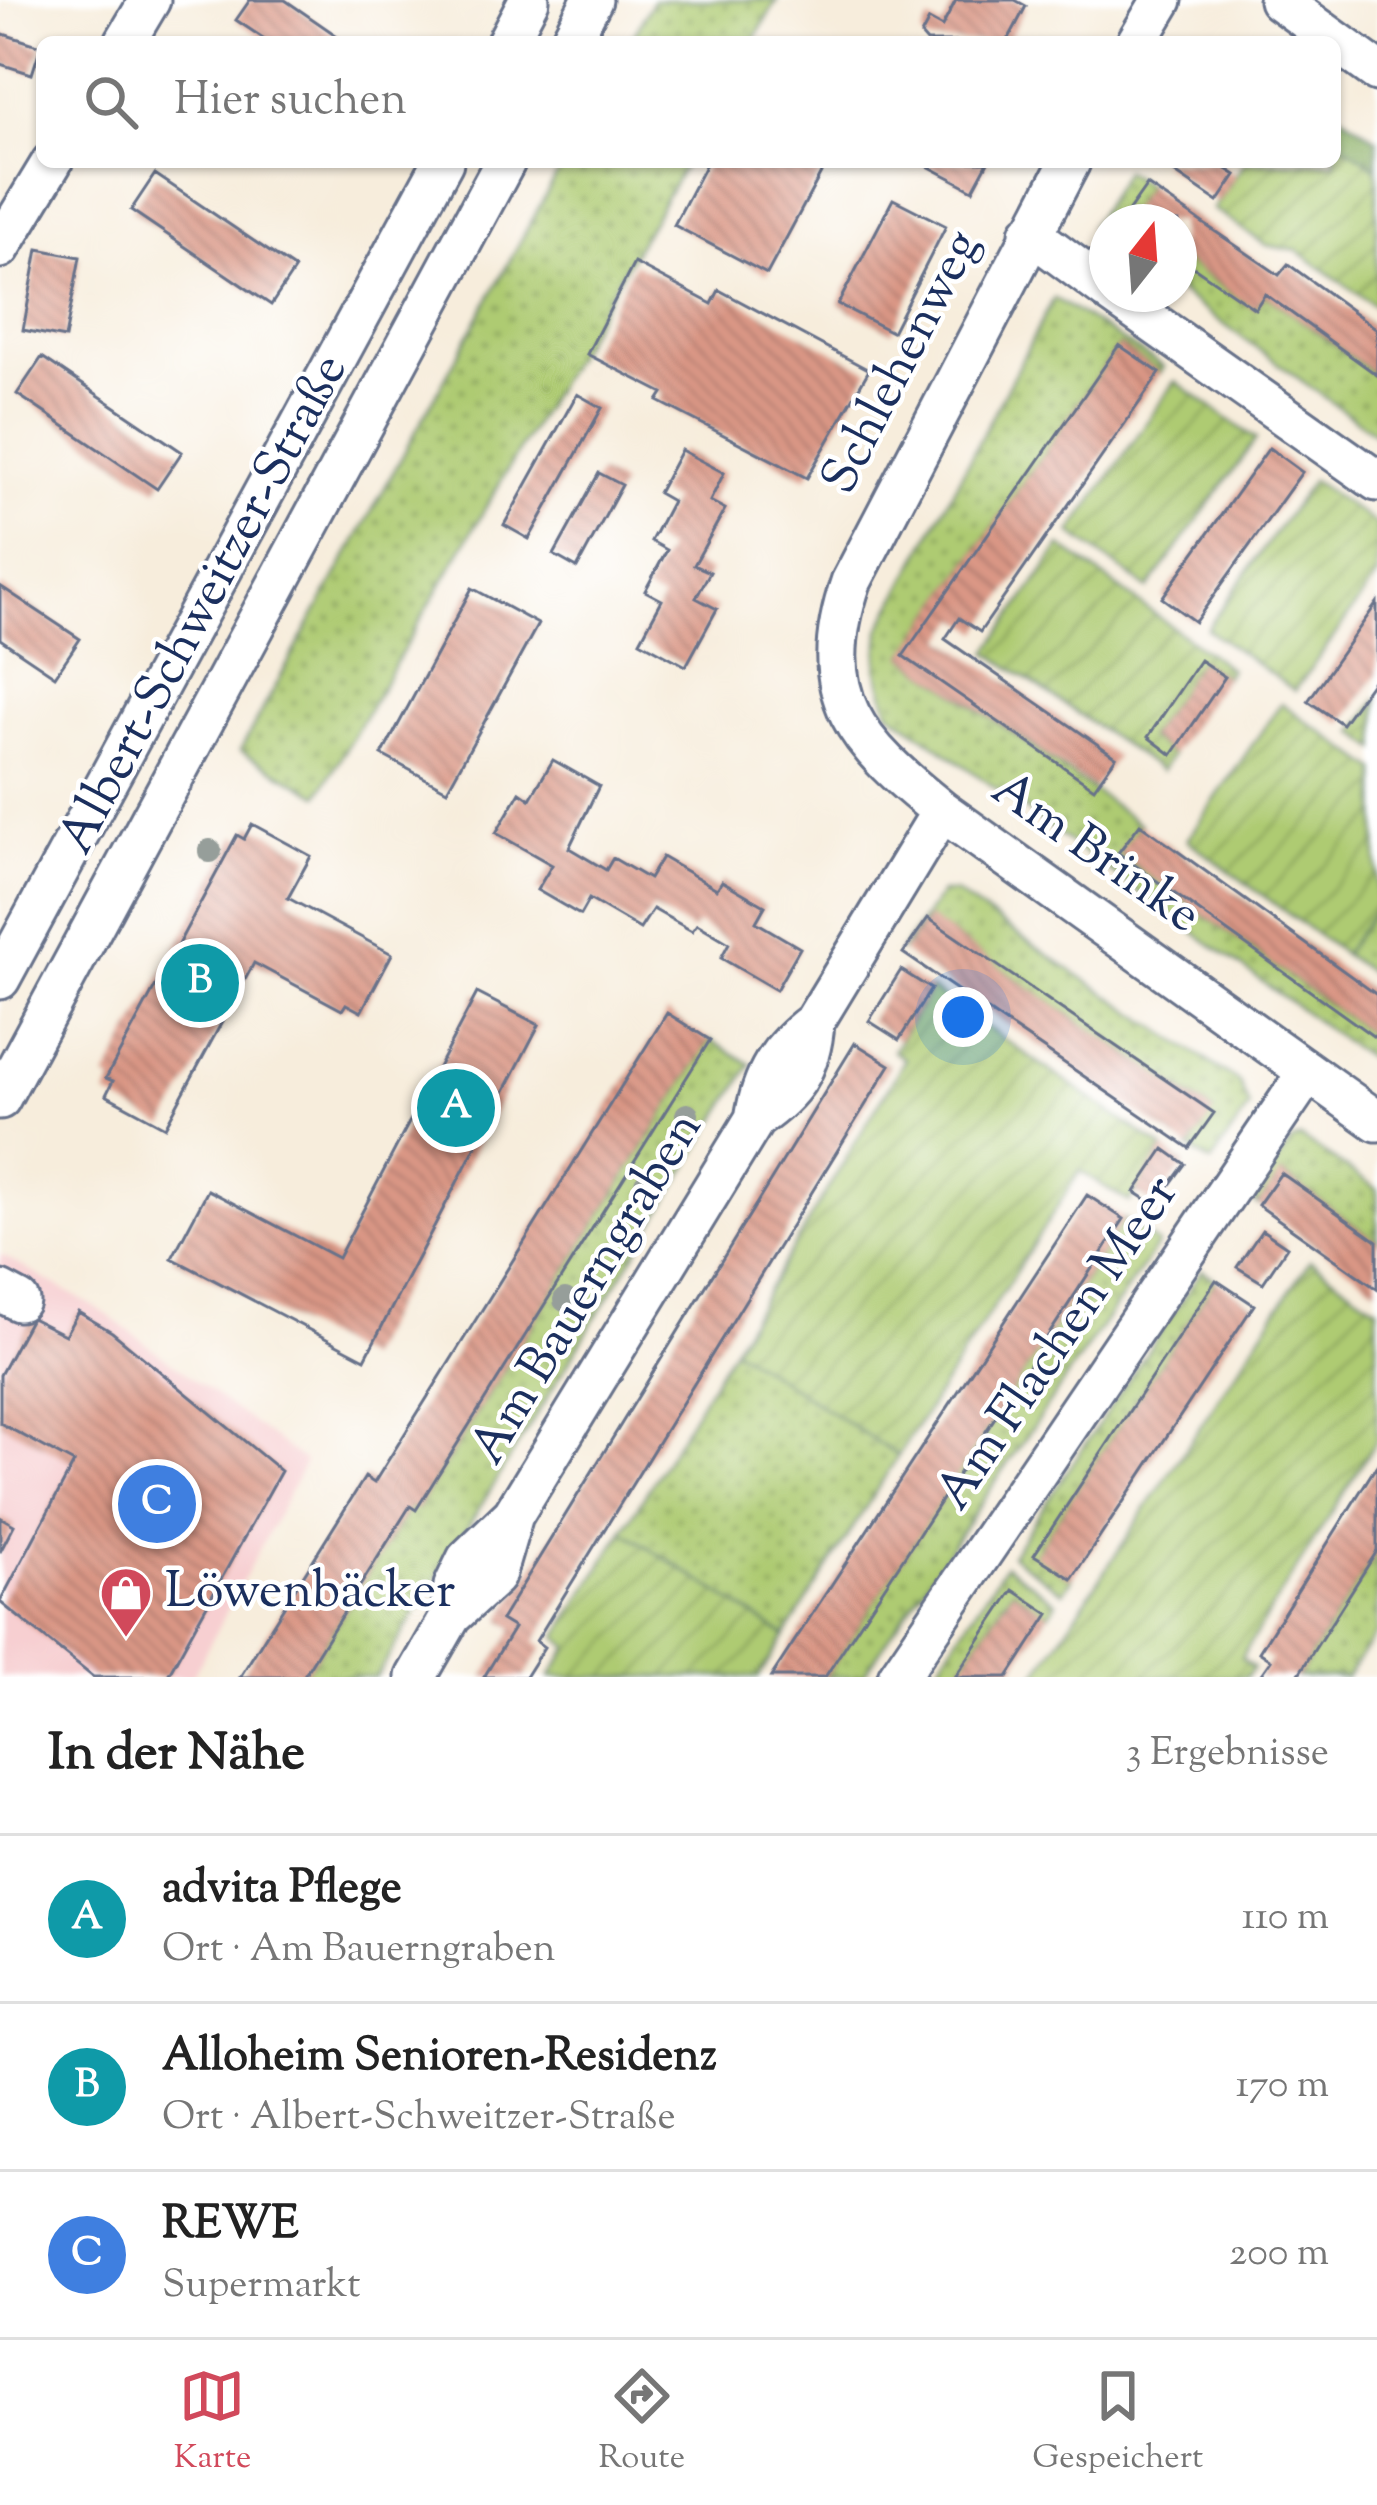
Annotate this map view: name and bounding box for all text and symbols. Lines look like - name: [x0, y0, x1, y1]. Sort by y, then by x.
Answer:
- search box: [36, 36, 1341, 168]
- icon: search: [78, 69, 144, 135]
- text: Hier suchen: [174, 70, 407, 135]
- north arrow: [1089, 204, 1197, 312]
- street label: Schlehenweg: [805, 218, 1001, 508]
- street label: Albert-Schweitzer-Straße: [42, 342, 368, 868]
- street label: Am Brinke: [975, 755, 1215, 953]
- pin: B: [161, 938, 239, 1028]
- your location: [933, 987, 993, 1047]
- pin: A: [417, 1063, 495, 1153]
- street label: Am Bauerngraben: [454, 1099, 722, 1479]
- street label: Am Flachen Meer: [920, 1162, 1198, 1526]
- pin: C: [118, 1459, 196, 1549]
- place label: Löwenbäcker: [165, 1557, 455, 1630]
- shop icon: Löwenbäcker: [98, 1565, 154, 1639]
- text: In der Nähe: [48, 1719, 305, 1792]
- text: 3 Ergebnisse: [1126, 1727, 1329, 1783]
- text: advita Pflege: [162, 1858, 402, 1923]
- text: A: [71, 1891, 103, 1947]
- text: 110 m: [1242, 1891, 1329, 1947]
- text: Ort · Am Bauerngraben: [162, 1923, 556, 1979]
- text: Alloheim Senioren-Residenz: [162, 2026, 717, 2091]
- text: B: [75, 2059, 99, 2115]
- text: 170 m: [1236, 2059, 1329, 2115]
- text: Ort · Albert-Schweitzer-Straße: [162, 2091, 676, 2147]
- text: REWE: [162, 2194, 299, 2259]
- text: C: [71, 2227, 103, 2283]
- text: 200 m: [1229, 2227, 1329, 2283]
- text: Supermarkt: [162, 2259, 360, 2315]
- tab: Karte: [174, 2363, 251, 2483]
- tab: Route: [599, 2363, 685, 2483]
- tab: Gespeichert: [1032, 2363, 1203, 2483]

